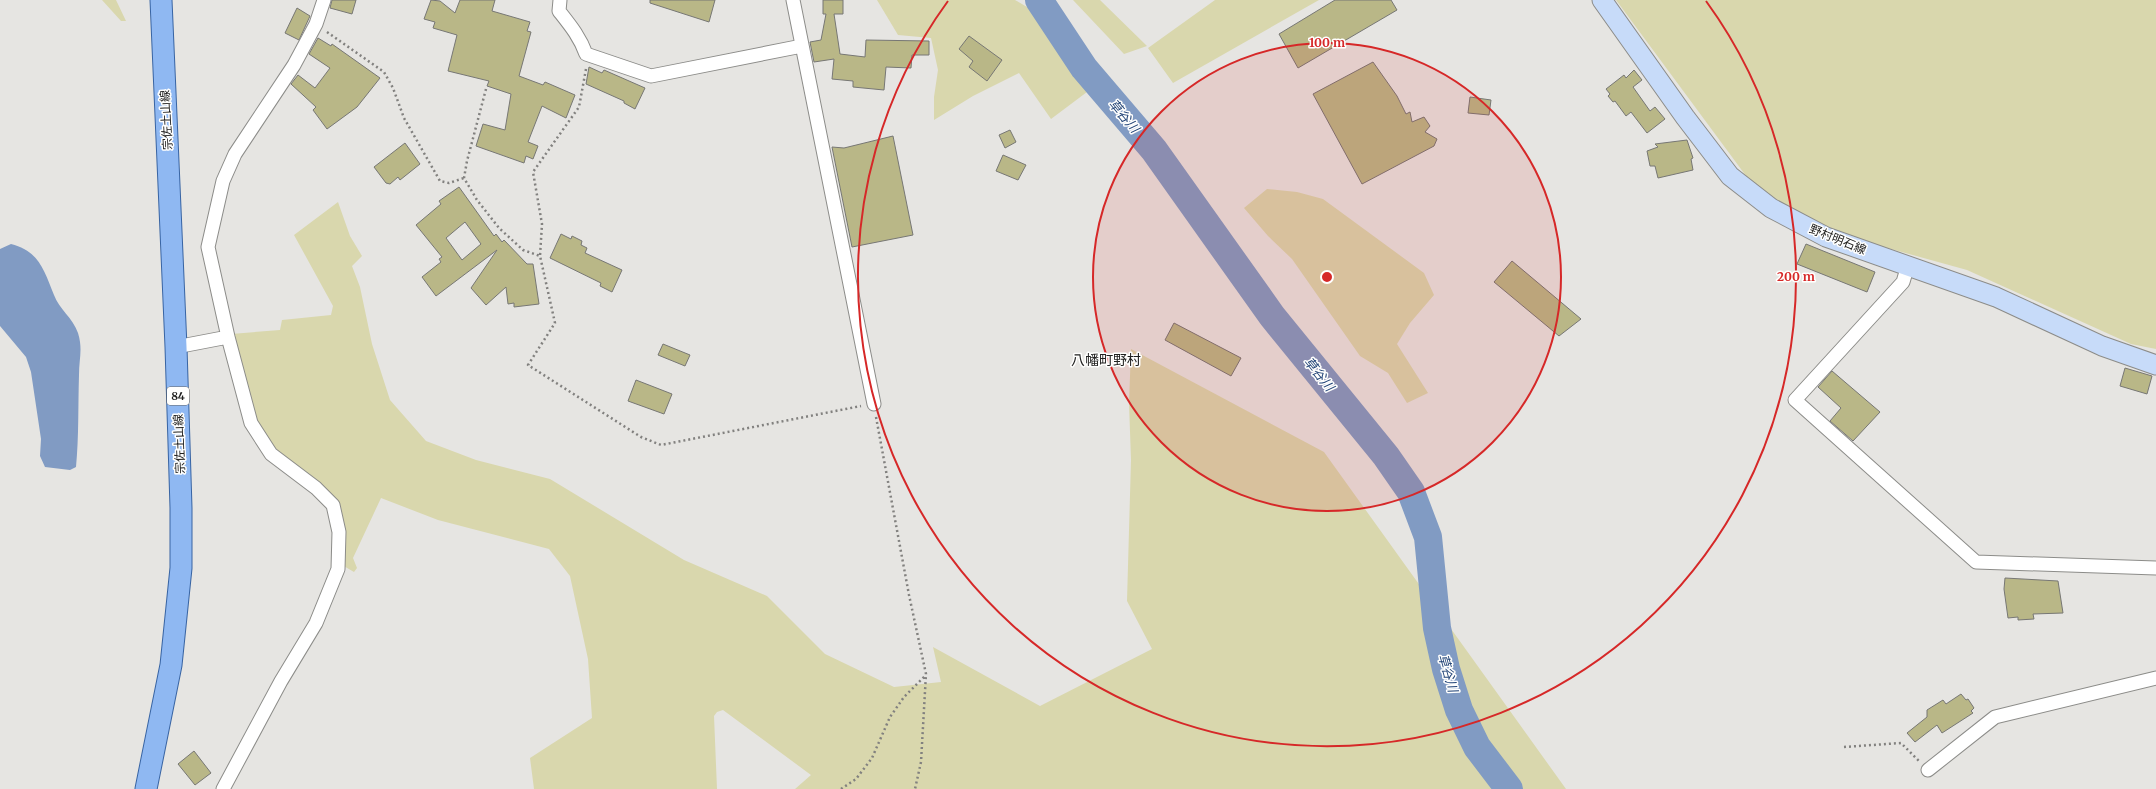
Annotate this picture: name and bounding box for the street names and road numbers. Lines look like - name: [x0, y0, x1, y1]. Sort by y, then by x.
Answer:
- street label: 宗佐土山線: [157, 90, 175, 150]
- street label: 野村明石線: [1807, 221, 1869, 257]
- road number: 84: [167, 387, 189, 405]
- street label: 宗佐土山線: [170, 414, 188, 474]

